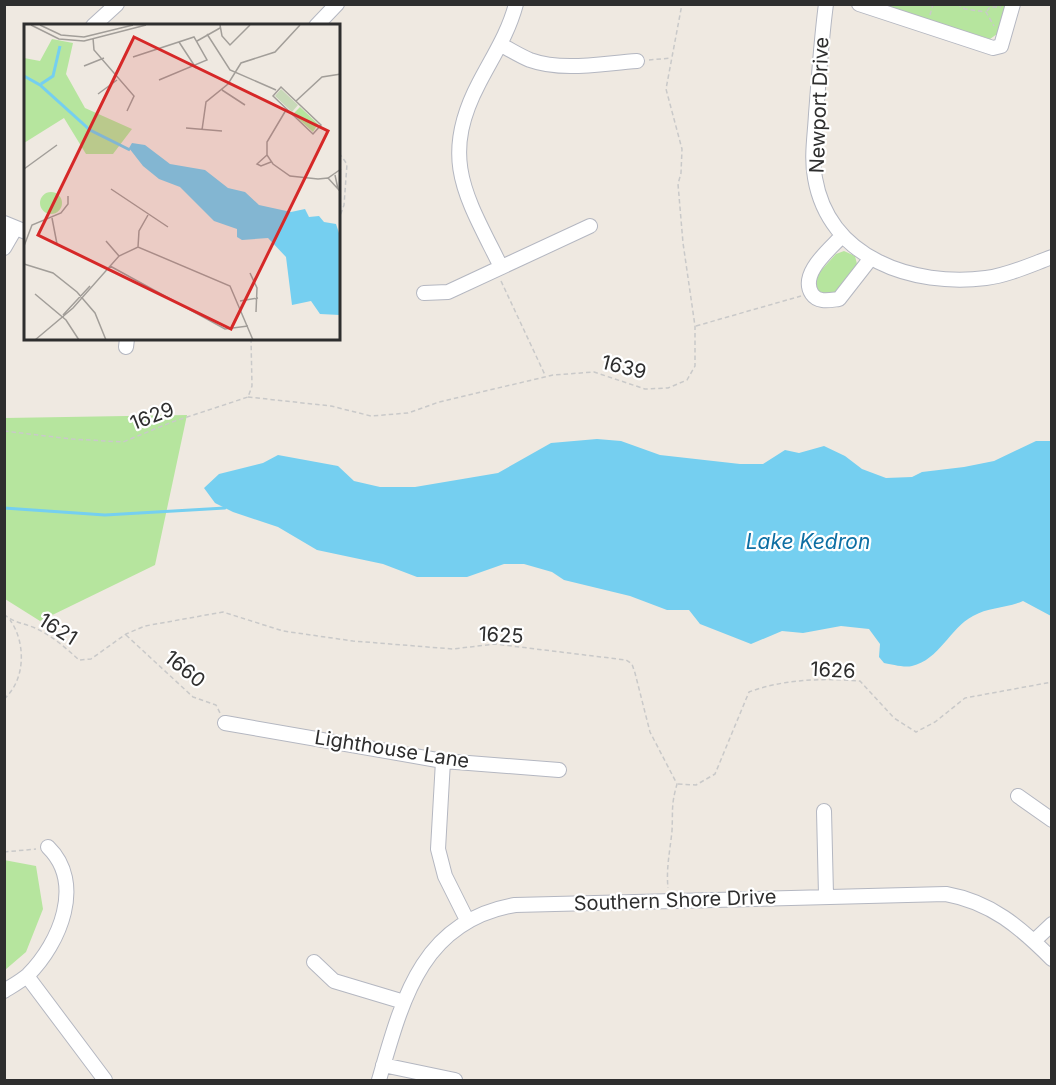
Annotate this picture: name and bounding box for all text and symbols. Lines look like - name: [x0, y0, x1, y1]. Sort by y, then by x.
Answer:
- inset map: [24, 24, 340, 340]
- street label: Newport Drive: [805, 36, 833, 174]
- street label: 1639: [599, 350, 649, 384]
- street label: 1629: [127, 397, 177, 435]
- water label: Lake Kedron: [746, 529, 870, 554]
- street label: 1621: [34, 608, 82, 650]
- street label: 1625: [478, 622, 524, 648]
- street label: 1660: [160, 645, 210, 693]
- street label: 1626: [810, 657, 856, 683]
- street label: Lighthouse Lane: [313, 725, 471, 773]
- street label: Southern Shore Drive: [573, 884, 777, 916]

